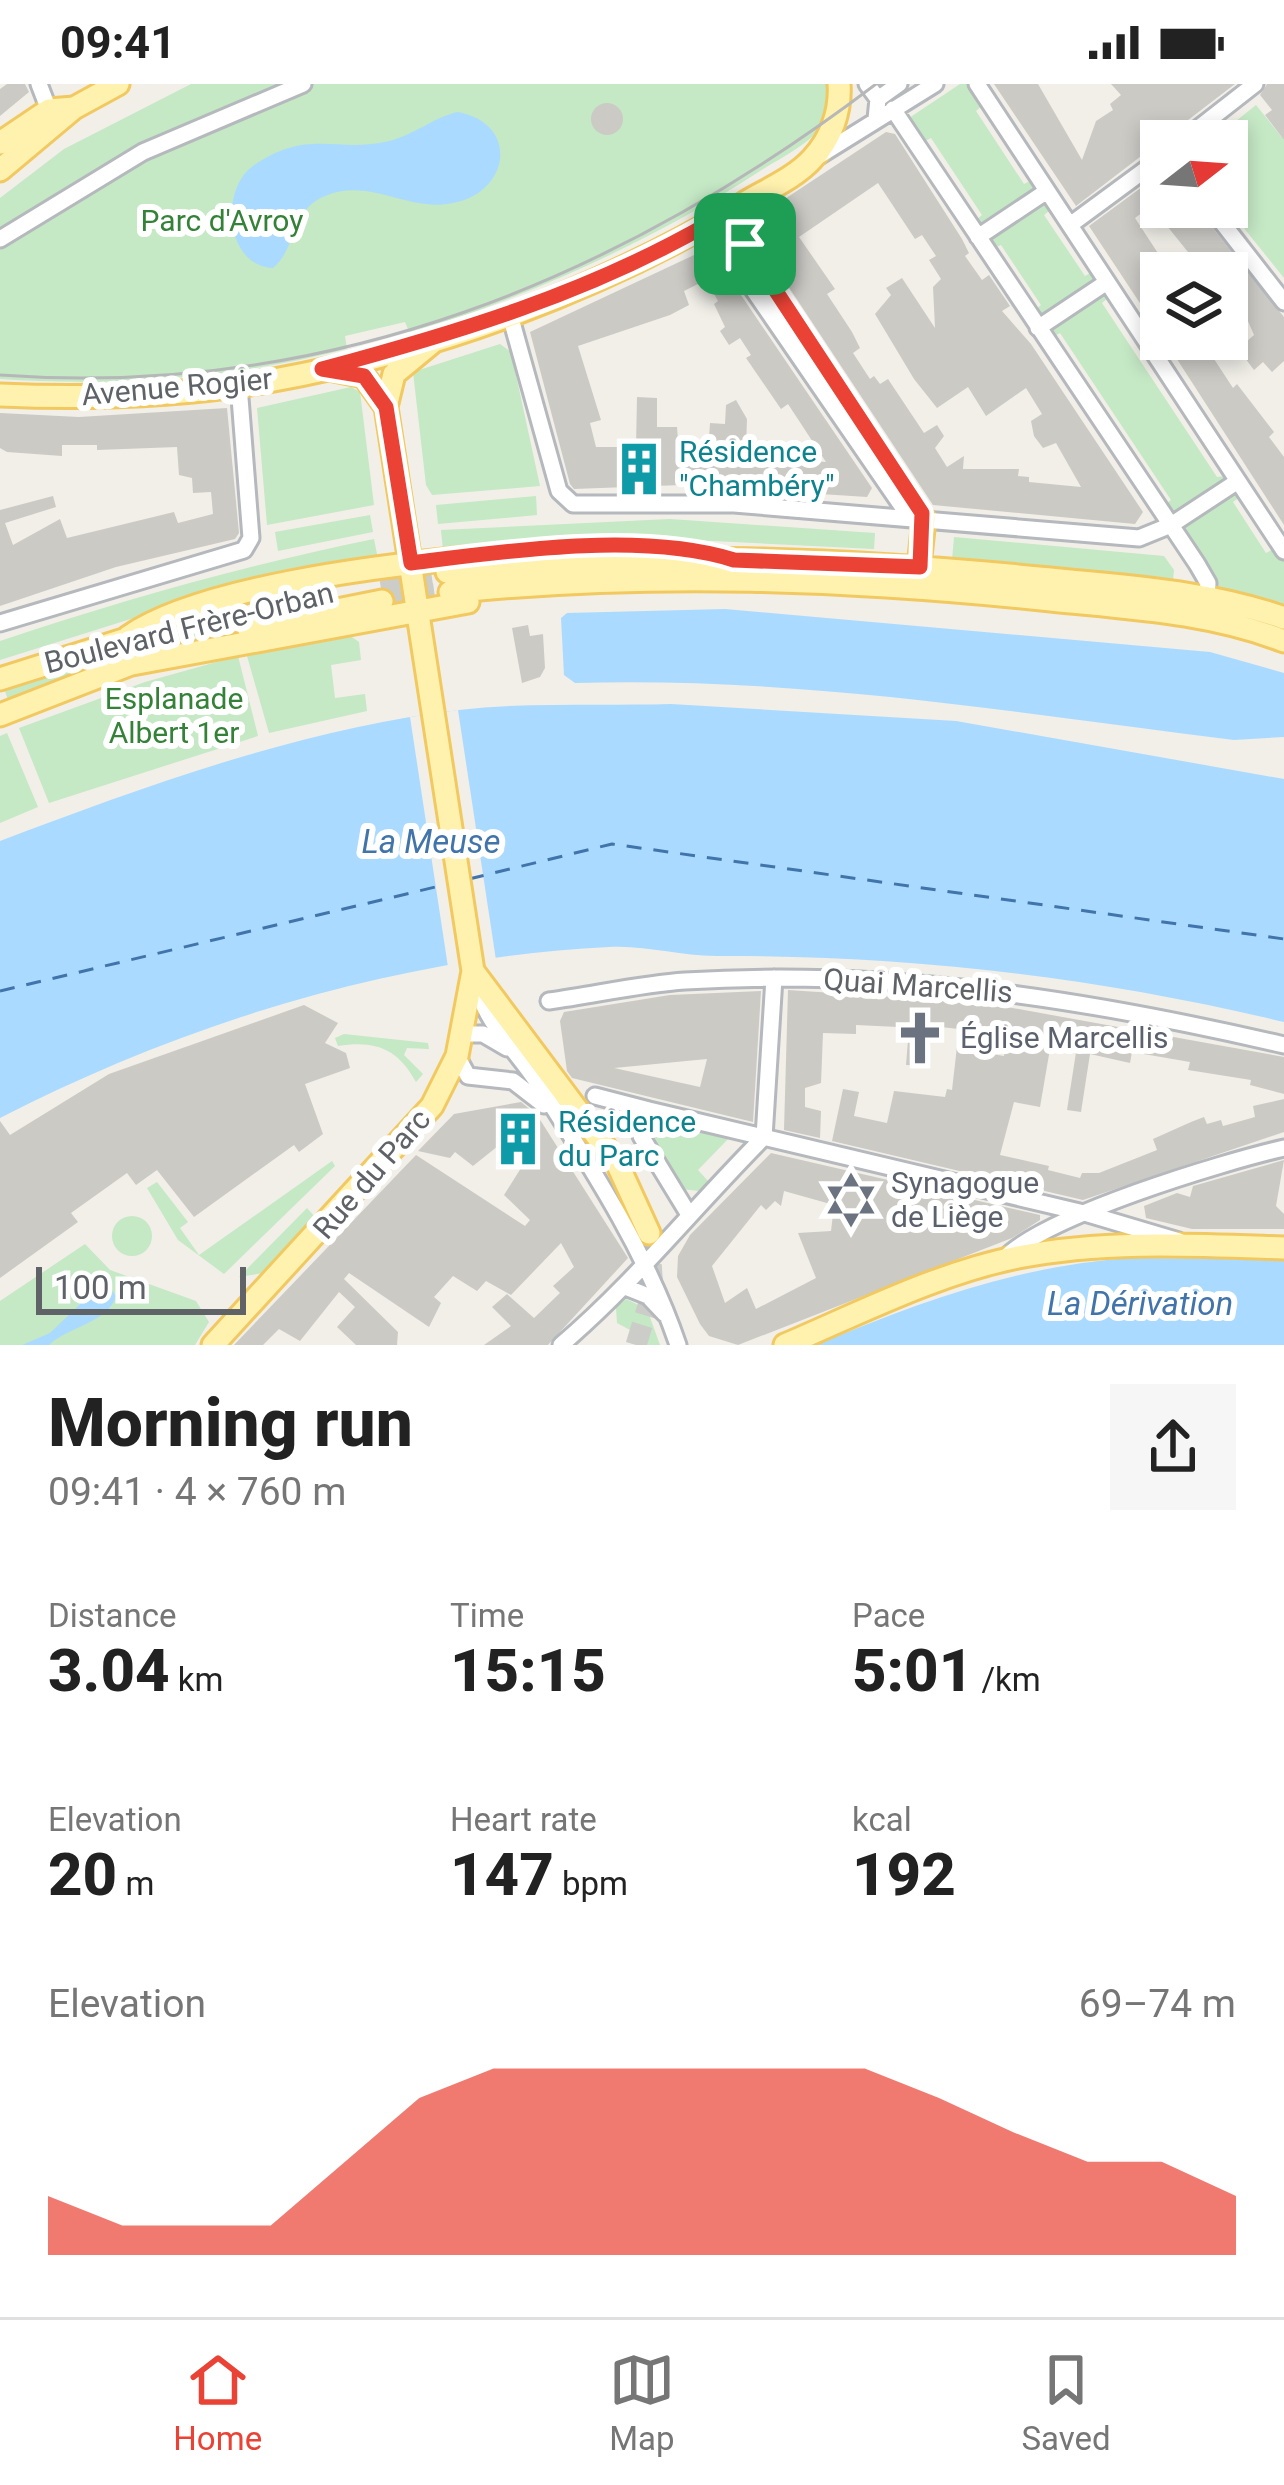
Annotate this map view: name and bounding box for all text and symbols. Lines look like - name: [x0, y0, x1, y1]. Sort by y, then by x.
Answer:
- text: 09:41: [60, 16, 176, 69]
- north arrow: [1140, 120, 1248, 228]
- map controls: [1140, 120, 1248, 360]
- pin: [694, 193, 796, 295]
- park label: Parc d'Avroy: [141, 203, 303, 238]
- icon: arrive: [712, 211, 778, 277]
- button: layers: [1140, 252, 1248, 360]
- street label: Avenue Rogier: [80, 361, 274, 412]
- place label: Résidence "Chambéry": [679, 434, 835, 503]
- building icon: Résidence "Chambéry": [610, 440, 668, 498]
- street label: Boulevard Frère-Orban: [41, 575, 337, 680]
- park label: Esplanade Albert 1er: [105, 681, 243, 750]
- water label: La Meuse: [362, 822, 500, 861]
- street label: Quai Marcellis: [822, 961, 1014, 1010]
- church icon: Église Marcellis: [891, 1009, 949, 1067]
- place label: Église Marcellis: [960, 1020, 1168, 1055]
- street label: Rue du Parc: [306, 1102, 437, 1246]
- place label: Résidence du Parc: [558, 1104, 696, 1173]
- building icon: Résidence du Parc: [489, 1110, 547, 1168]
- place label: Synagogue de Liège: [891, 1165, 1039, 1234]
- synagogue icon: Synagogue de Liège: [822, 1171, 880, 1229]
- scale bar: [36, 1261, 246, 1314]
- text: 100 m: [54, 1268, 147, 1307]
- water label: La Dérivation: [1047, 1284, 1233, 1323]
- button: share: [1110, 1384, 1236, 1510]
- text: Morning run: [48, 1385, 413, 1462]
- text: 09:41 · 4 × 760 m: [48, 1469, 346, 1515]
- text: Distance: [48, 1596, 176, 1635]
- text: Time: [450, 1596, 524, 1635]
- text: Pace: [852, 1596, 925, 1635]
- text: 3.04: [48, 1635, 170, 1706]
- text: 15:15: [450, 1635, 606, 1706]
- text: 5:01: [852, 1635, 973, 1706]
- text: km: [170, 1660, 223, 1699]
- text: /km: [973, 1660, 1041, 1699]
- text: Elevation: [48, 1800, 182, 1839]
- text: Heart rate: [450, 1800, 597, 1839]
- text: kcal: [852, 1800, 912, 1839]
- text: 20: [48, 1839, 117, 1910]
- text: 147: [450, 1839, 554, 1910]
- text: 192: [852, 1839, 956, 1910]
- text: m: [117, 1864, 154, 1903]
- text: bpm: [554, 1864, 628, 1903]
- text: Elevation: [48, 1981, 206, 2027]
- text: 69–74 m: [1079, 1981, 1236, 2027]
- tab: Home: [173, 2347, 262, 2458]
- tab: Map: [609, 2347, 675, 2458]
- tab: Saved: [1021, 2347, 1111, 2458]

